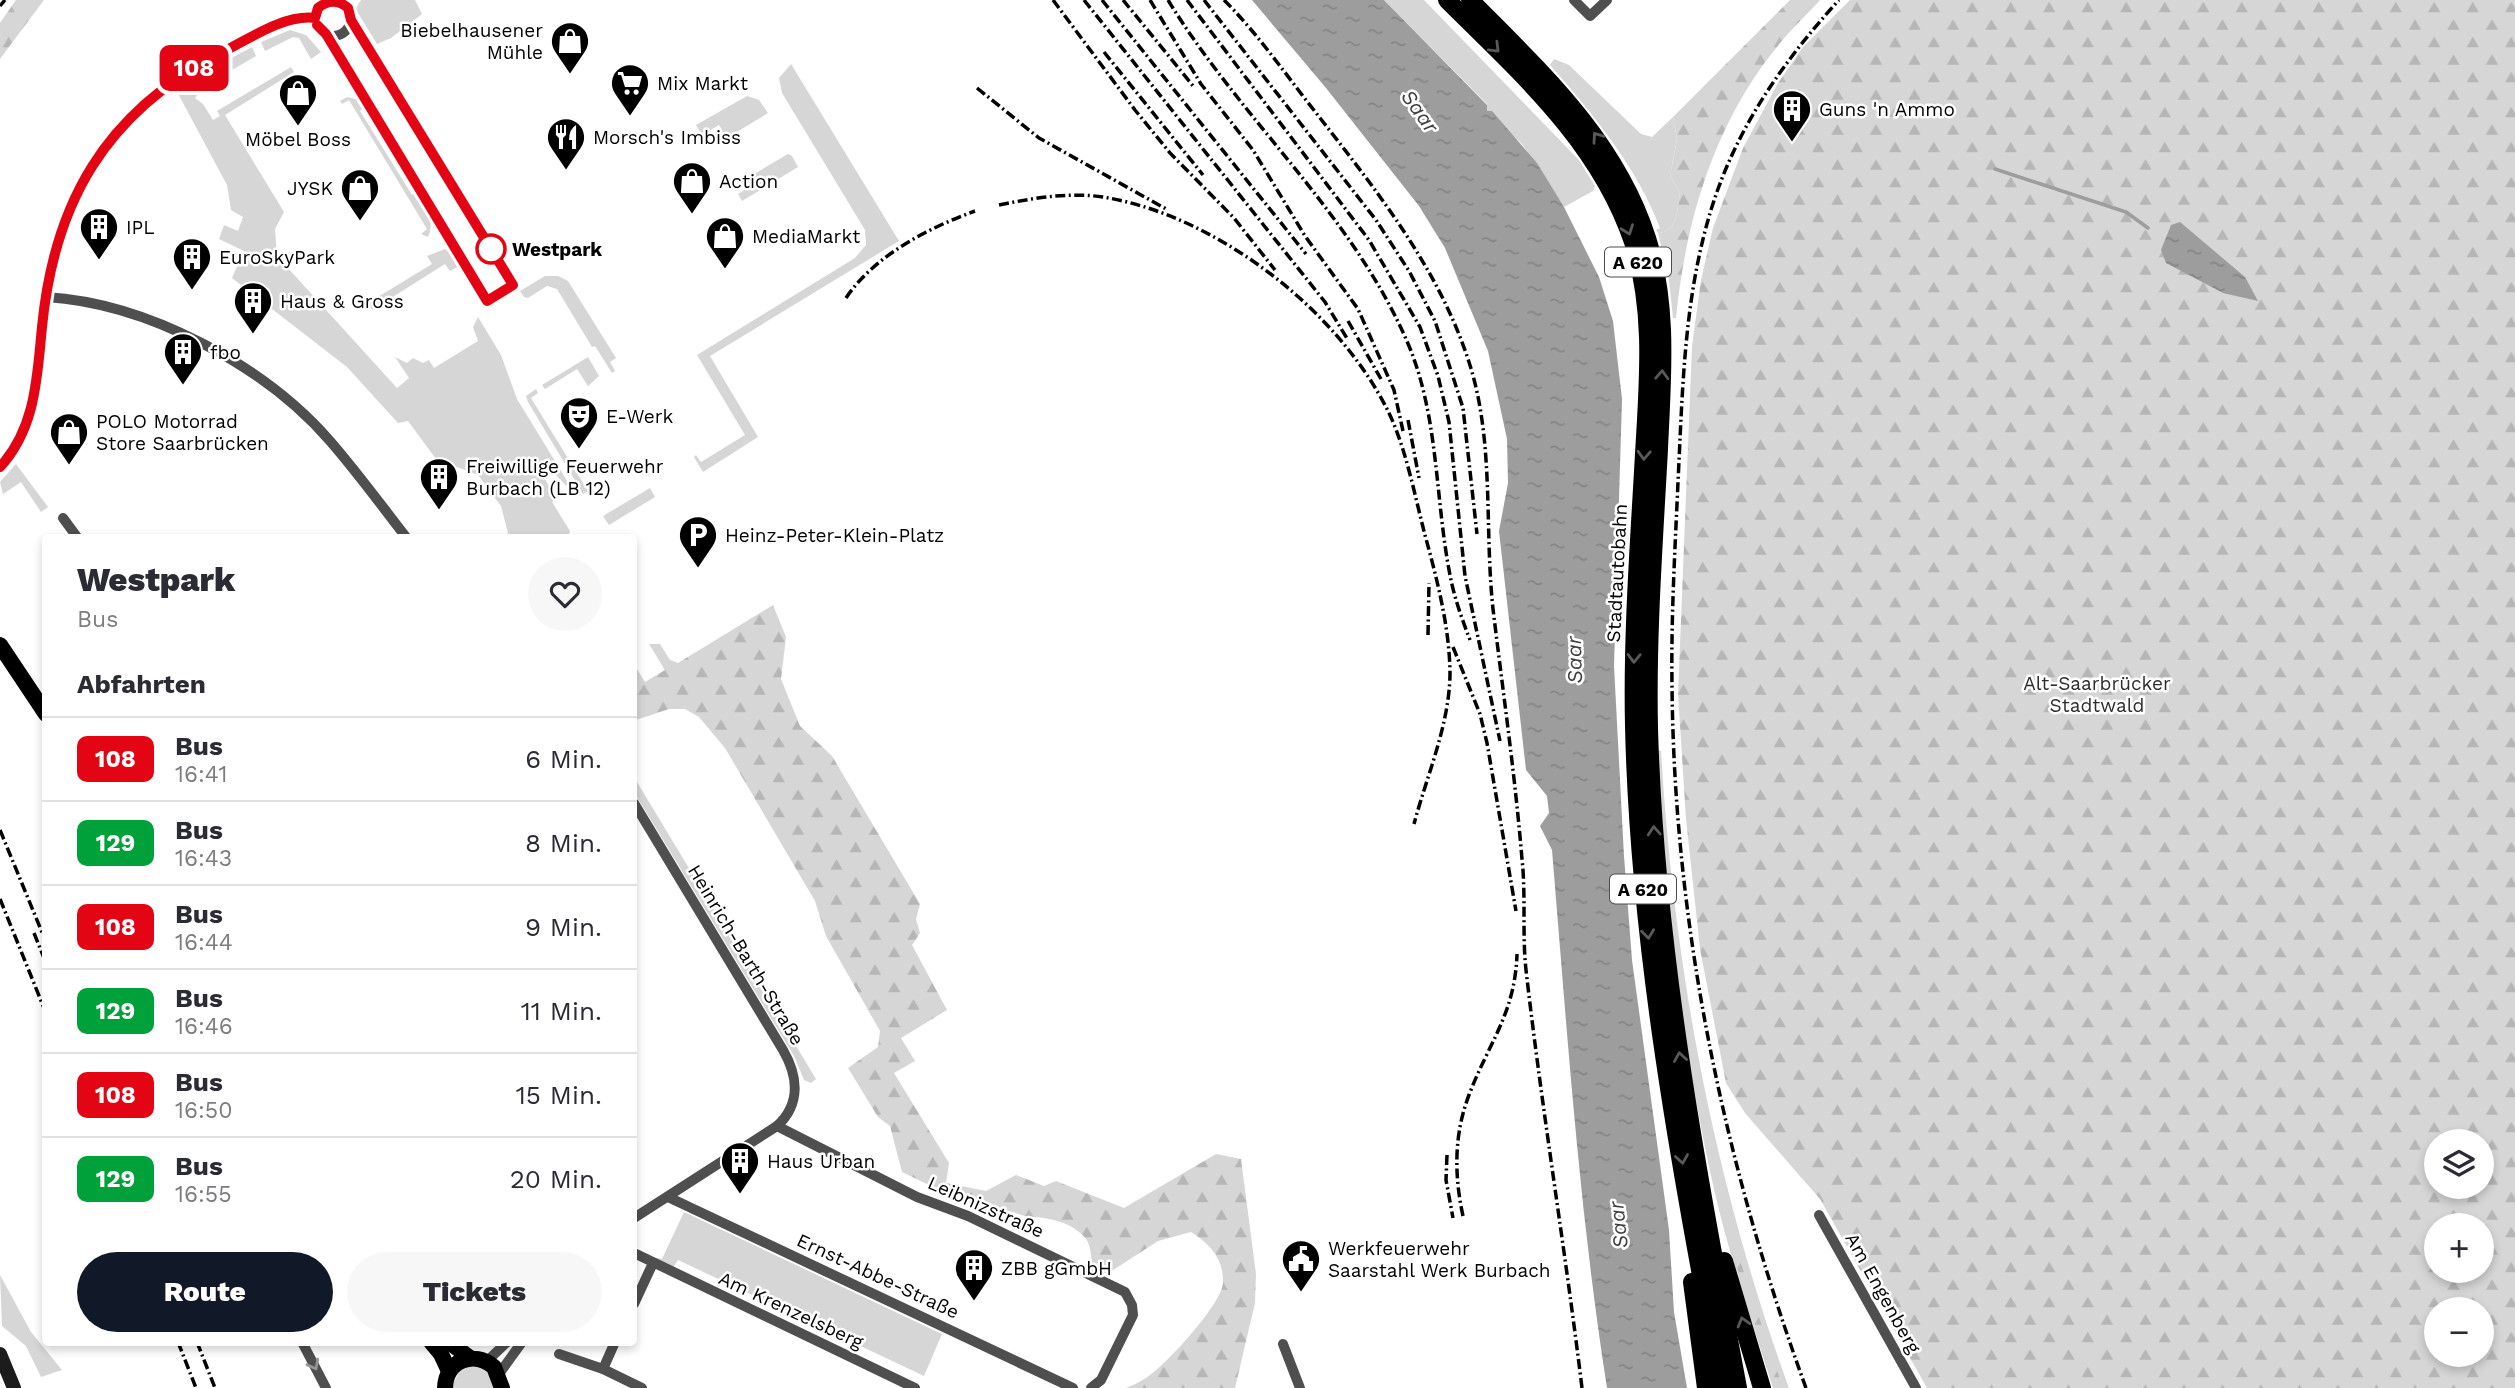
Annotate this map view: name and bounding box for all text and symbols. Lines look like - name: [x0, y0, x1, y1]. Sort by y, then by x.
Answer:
- place label: Biebelhausener Mühle: [400, 19, 543, 64]
- shop icon: Biebelhausener Mühle: [549, 20, 591, 75]
- one-way arrow: [1487, 40, 1500, 53]
- line badge: 108: [154, 45, 234, 91]
- text: 108: [174, 54, 214, 82]
- supermarket icon: Mix Markt: [609, 62, 651, 117]
- shop icon: Möbel Boss: [277, 72, 319, 127]
- place label: Mix Markt: [657, 72, 748, 95]
- water label: Saar: [1396, 84, 1445, 138]
- building icon: Guns 'n Ammo: [1771, 88, 1813, 143]
- place label: Guns 'n Ammo: [1819, 98, 1955, 121]
- restaurant icon: Morsch's Imbiss: [545, 116, 587, 171]
- place label: Morsch's Imbiss: [593, 126, 741, 149]
- place label: Möbel Boss: [245, 128, 351, 151]
- one-way arrow: [1593, 132, 1605, 145]
- shop icon: Action: [671, 160, 713, 215]
- shop icon: JYSK: [339, 167, 381, 222]
- place label: Action: [719, 170, 778, 193]
- place label: JYSK: [287, 177, 333, 200]
- building icon: IPL: [78, 206, 120, 261]
- shop icon: MediaMarkt: [704, 215, 746, 270]
- place label: IPL: [126, 216, 155, 239]
- one-way arrow: [1620, 223, 1634, 236]
- place label: MediaMarkt: [752, 225, 860, 248]
- marker: Westpark: [476, 234, 506, 264]
- building icon: EuroSkyPark: [171, 236, 213, 291]
- place label: Westpark: [512, 238, 602, 261]
- place label: EuroSkyPark: [219, 246, 335, 269]
- road number: A 620: [1605, 248, 1671, 276]
- building icon: Haus & Gross: [232, 280, 274, 335]
- place label: Haus & Gross: [280, 290, 404, 313]
- building icon: fbo: [162, 331, 204, 386]
- place label: fbo: [210, 341, 241, 364]
- one-way arrow: [1655, 369, 1670, 380]
- theatre icon: E-Werk: [558, 395, 600, 450]
- place label: E-Werk: [606, 405, 674, 428]
- place label: POLO Motorrad Store Saarbrücken: [96, 410, 269, 455]
- shop icon: POLO Motorrad Store Saarbrücken: [48, 411, 90, 466]
- one-way arrow: [1636, 450, 1651, 461]
- place label: Freiwillige Feuerwehr Burbach (LB 12): [466, 455, 664, 500]
- building icon: Freiwillige Feuerwehr Burbach (LB 12): [418, 456, 460, 511]
- street label: Stadtautobahn: [1602, 503, 1632, 643]
- parking icon: Heinz-Peter-Klein-Platz: [677, 514, 719, 569]
- place label: Heinz-Peter-Klein-Platz: [725, 524, 944, 547]
- button: heart: [528, 557, 602, 631]
- text: Westpark: [77, 560, 235, 599]
- text: Bus: [77, 606, 118, 633]
- water label: Saar: [1561, 635, 1587, 684]
- one-way arrow: [1626, 653, 1642, 664]
- text: Abfahrten: [77, 669, 206, 699]
- park label: Alt-Saarbrücker Stadtwald: [2023, 672, 2171, 717]
- text: Bus: [175, 731, 223, 761]
- text: 6 Min.: [525, 744, 602, 774]
- text: 108: [95, 745, 136, 773]
- text: 16:41: [175, 761, 227, 788]
- text: Bus: [175, 815, 223, 845]
- one-way arrow: [1646, 826, 1661, 837]
- text: 8 Min.: [525, 828, 602, 858]
- text: 129: [96, 829, 135, 857]
- text: 16:43: [175, 845, 232, 872]
- street label: Heinrich-Barth-Straße: [683, 860, 809, 1050]
- road number: A 620: [1610, 874, 1676, 904]
- text: Bus: [175, 899, 223, 929]
- text: 9 Min.: [525, 912, 602, 942]
- text: 108: [95, 913, 136, 941]
- one-way arrow: [1641, 928, 1656, 939]
- text: 16:44: [175, 929, 233, 956]
- text: Bus: [175, 983, 223, 1013]
- text: 11 Min.: [521, 996, 602, 1026]
- text: 129: [96, 997, 135, 1025]
- text: 16:46: [175, 1013, 233, 1040]
- one-way arrow: [1673, 1051, 1688, 1063]
- text: Bus: [175, 1067, 223, 1097]
- text: 15 Min.: [516, 1080, 602, 1110]
- text: 108: [95, 1081, 136, 1109]
- text: 16:50: [175, 1097, 232, 1124]
- map controls: [2424, 1129, 2494, 1367]
- button: layers: [2424, 1129, 2494, 1199]
- building icon: Haus Urban: [719, 1140, 761, 1195]
- place label: Haus Urban: [767, 1150, 875, 1173]
- text: Bus: [175, 1151, 223, 1181]
- one-way arrow: [1674, 1153, 1689, 1165]
- text: 20 Min.: [510, 1164, 602, 1194]
- text: 129: [96, 1165, 135, 1193]
- street label: Leibnizstraße: [924, 1171, 1048, 1243]
- text: 16:55: [175, 1181, 232, 1208]
- water label: Saar: [1603, 1199, 1633, 1250]
- button: +: [2424, 1213, 2494, 1283]
- street label: Ernst-Abbe-Straße: [793, 1228, 963, 1324]
- street label: Am Engenberg: [1840, 1229, 1926, 1358]
- place label: Werkfeuerwehr Saarstahl Werk Burbach: [1328, 1237, 1551, 1282]
- public building icon: Werkfeuerwehr Saarstahl Werk Burbach: [1280, 1238, 1322, 1293]
- building icon: ZBB gGmbH: [953, 1247, 995, 1302]
- button: Route: [77, 1252, 333, 1332]
- button: Tickets: [347, 1252, 602, 1332]
- place label: ZBB gGmbH: [1001, 1257, 1112, 1280]
- street label: Am Krenzelsberg: [715, 1266, 868, 1354]
- button: −: [2424, 1297, 2494, 1367]
- one-way arrow: [1737, 1317, 1751, 1329]
- one-way arrow: [305, 1358, 319, 1370]

